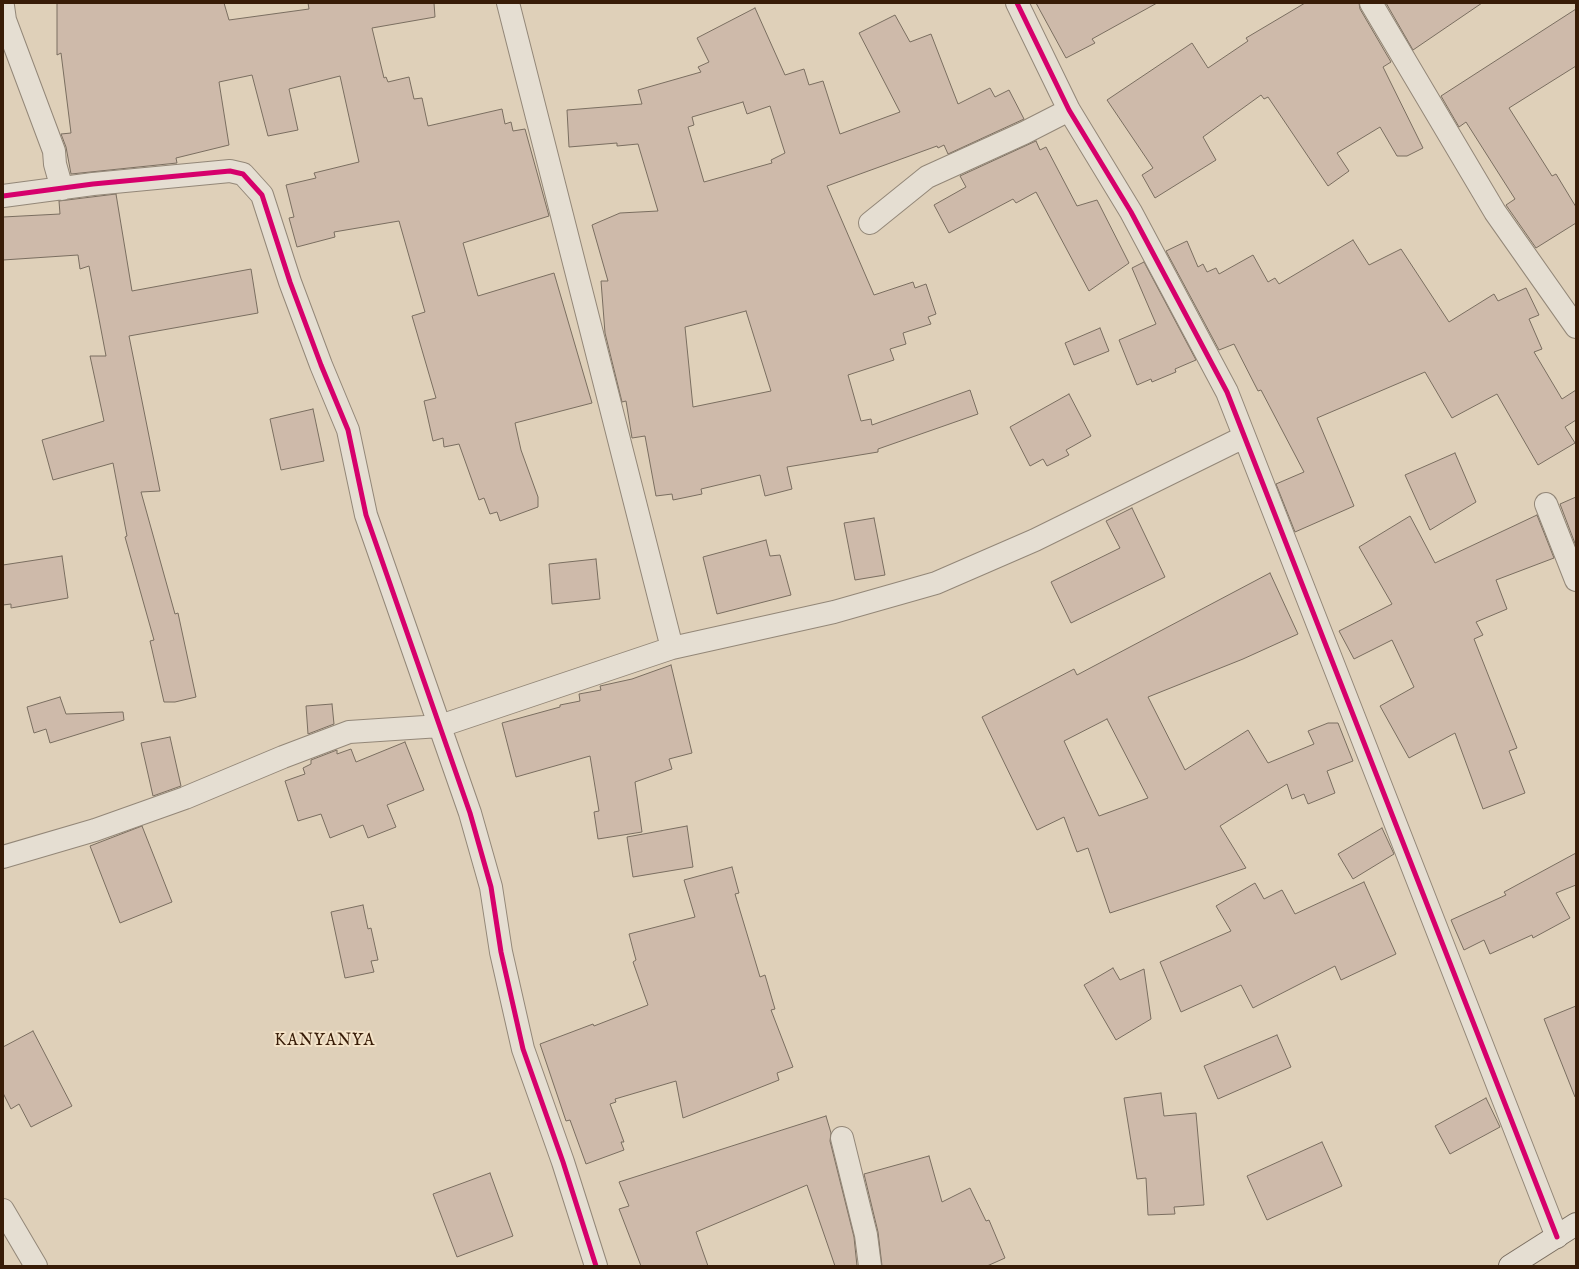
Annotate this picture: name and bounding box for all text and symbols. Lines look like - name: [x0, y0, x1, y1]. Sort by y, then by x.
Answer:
- district label: KANYANYA: [275, 1032, 375, 1052]

